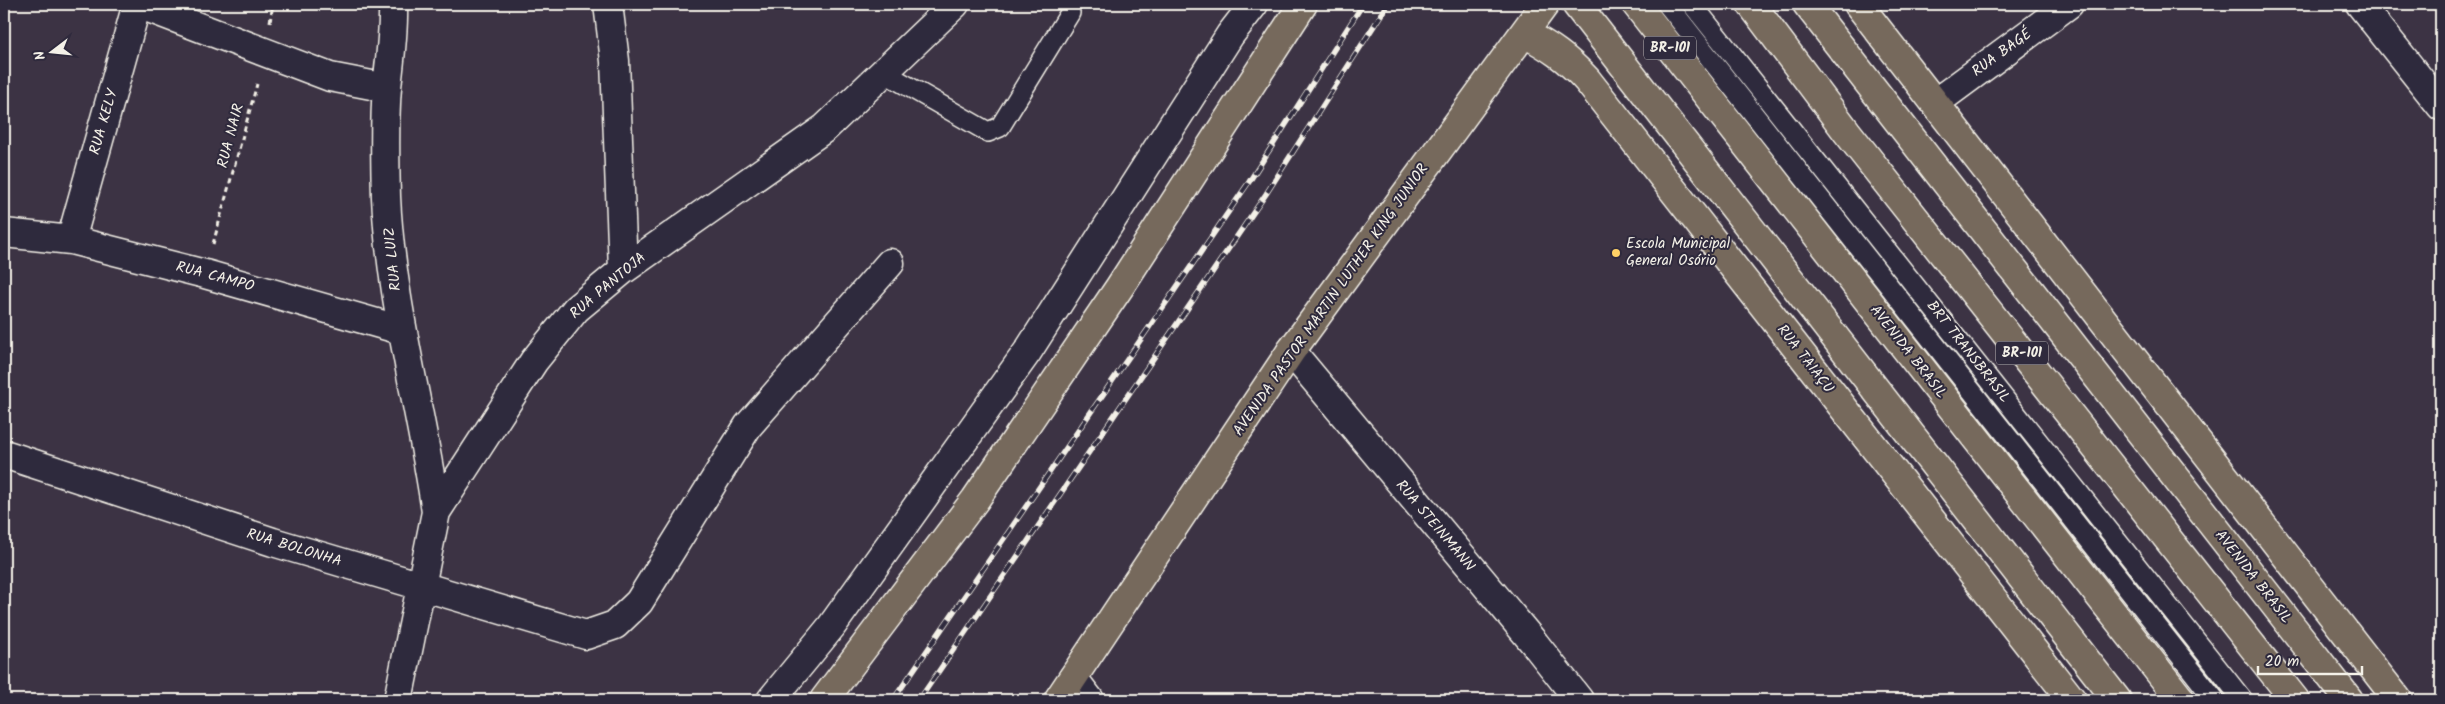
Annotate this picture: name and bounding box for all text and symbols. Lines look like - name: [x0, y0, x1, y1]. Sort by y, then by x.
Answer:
- street label: RUA BAGÉ: [1967, 22, 2038, 83]
- north arrow: [28, 28, 78, 78]
- road number: BR-101: [1644, 36, 1696, 59]
- text: N: [29, 48, 52, 63]
- street label: RUA KELY: [83, 85, 125, 158]
- street label: RUA NAIR: [211, 101, 251, 171]
- street label: AVENIDA PASTOR MARTIN LUTHER KING JUNIOR: [1227, 159, 1435, 441]
- street label: RUA LUIZ: [378, 226, 408, 292]
- place label: Escola Municipal General Osório: [1626, 232, 1730, 273]
- street label: RUA PANTOJA: [564, 247, 652, 325]
- marker: Escola Municipal General Osório: [1610, 247, 1622, 259]
- street label: RUA CAMPO: [173, 255, 257, 299]
- street label: BRT TRANSBRASIL: [1920, 296, 2016, 408]
- street label: AVENIDA BRASIL: [1864, 300, 1952, 404]
- street label: RUA TAIAÇU: [1770, 319, 1840, 399]
- road number: BR-101: [1996, 342, 2048, 364]
- street label: RUA STEINMANN: [1389, 475, 1481, 577]
- street label: RUA BOLONHA: [243, 522, 345, 574]
- street label: AVENIDA BRASIL: [2209, 525, 2297, 629]
- scale bar: [2258, 644, 2361, 676]
- text: 20 m: [2265, 650, 2299, 674]

